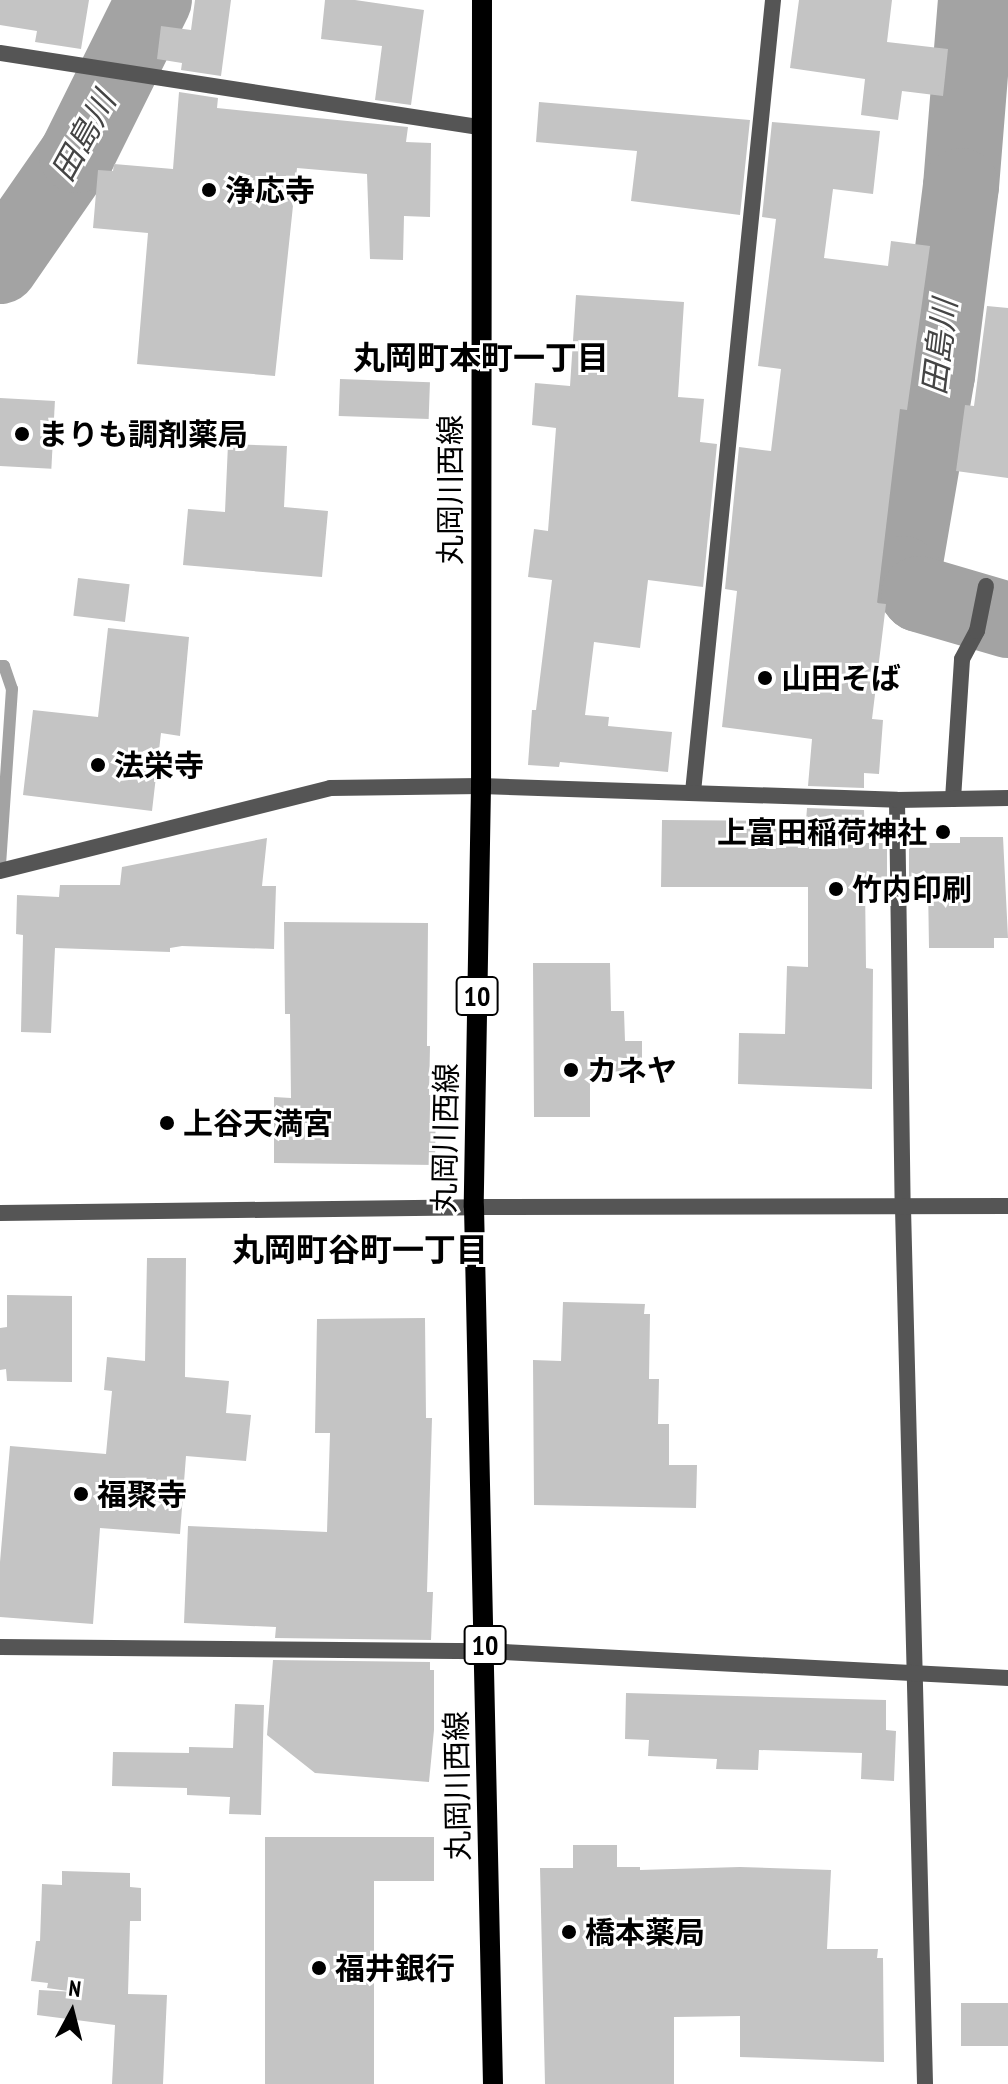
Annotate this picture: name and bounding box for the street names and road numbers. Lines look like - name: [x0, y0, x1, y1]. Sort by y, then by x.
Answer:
- street label: 丸岡川西線: [432, 415, 468, 565]
- road number: 10: [455, 972, 499, 1020]
- street label: 丸岡川西線: [426, 1063, 464, 1213]
- road number: 10: [463, 1621, 507, 1669]
- street label: 丸岡川西線: [438, 1711, 476, 1861]

